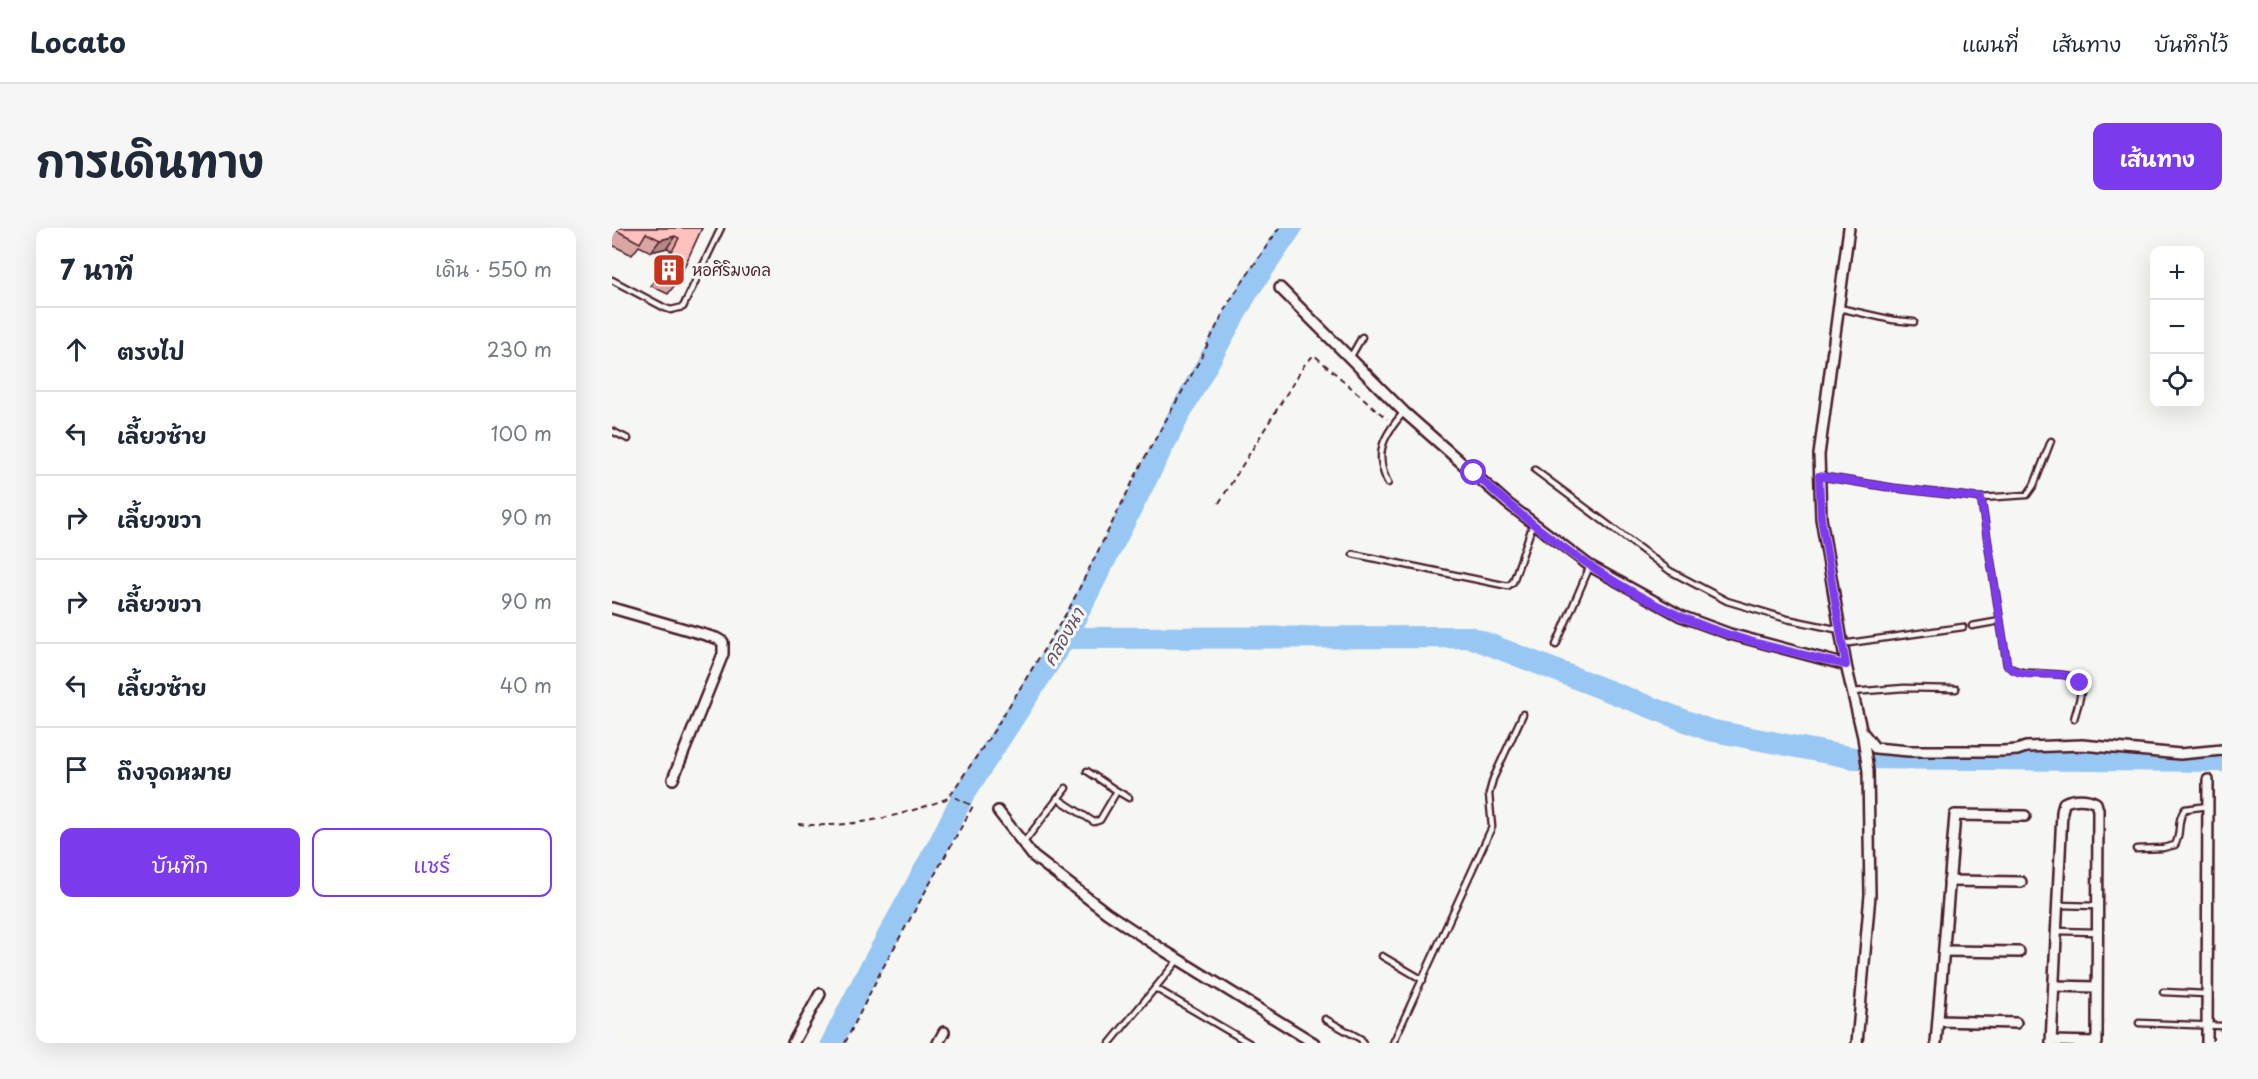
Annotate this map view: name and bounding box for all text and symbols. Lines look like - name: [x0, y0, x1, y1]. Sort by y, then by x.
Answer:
- text: Locato: [30, 20, 126, 63]
- text: แผนที่: [1962, 27, 2019, 59]
- text: เส้นทาง: [2052, 27, 2121, 59]
- text: บันทึกไว้: [2154, 27, 2228, 59]
- button: เส้นทาง: [2093, 123, 2222, 190]
- text: การเดินทาง: [36, 128, 264, 191]
- map controls: [2150, 246, 2204, 408]
- button: +: [2150, 246, 2204, 300]
- text: 7 นาที: [60, 250, 133, 289]
- building icon: หอศิริมงคล: [651, 252, 687, 288]
- text: เดิน · 550 m: [435, 254, 552, 284]
- place label: หอศิริมงคล: [692, 257, 771, 281]
- button: −: [2150, 300, 2204, 354]
- icon: ahead: [60, 333, 93, 366]
- text: ตรงไป: [117, 334, 185, 367]
- text: 230 m: [487, 334, 552, 364]
- button: locate: [2150, 354, 2204, 408]
- icon: left: [60, 417, 93, 450]
- text: เลี้ยวซ้าย: [117, 418, 207, 451]
- text: 100 m: [491, 418, 552, 448]
- route start: [1460, 459, 1486, 485]
- icon: right: [60, 501, 93, 534]
- text: เลี้ยวขวา: [117, 502, 201, 535]
- text: 90 m: [501, 502, 552, 532]
- icon: right: [60, 585, 93, 618]
- text: เลี้ยวขวา: [117, 586, 201, 619]
- text: 90 m: [501, 586, 552, 616]
- water label: คลองนา: [1035, 601, 1091, 670]
- icon: left: [60, 669, 93, 702]
- route end: [2066, 669, 2092, 695]
- text: เลี้ยวซ้าย: [117, 670, 207, 703]
- text: 40 m: [500, 670, 552, 700]
- icon: arrive: [60, 753, 93, 786]
- text: ถึงจุดหมาย: [117, 754, 232, 787]
- button: บันทึก: [60, 828, 300, 897]
- button: แชร์: [312, 828, 552, 897]

